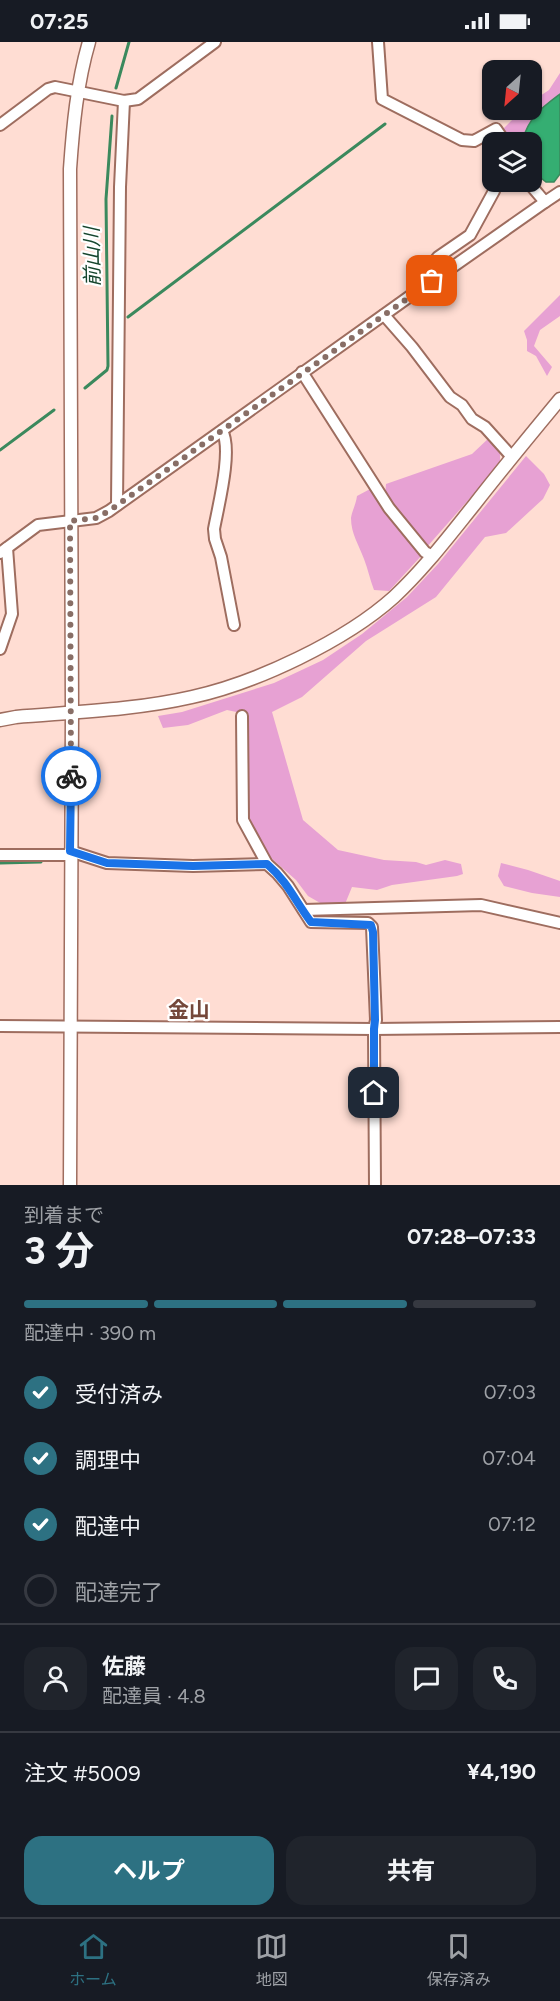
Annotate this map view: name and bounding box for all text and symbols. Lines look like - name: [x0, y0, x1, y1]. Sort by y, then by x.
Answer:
- text: 07:25: [30, 8, 89, 35]
- north arrow: [482, 60, 542, 120]
- map controls: [482, 60, 542, 192]
- button: layers: [482, 132, 542, 192]
- water label: 前山川: [79, 225, 105, 287]
- pin: [406, 255, 457, 306]
- icon: bag: [415, 264, 448, 297]
- courier: [41, 746, 101, 806]
- icon: bike: [55, 760, 88, 793]
- district label: 金山: [168, 997, 210, 1022]
- pin: [348, 1067, 399, 1118]
- icon: home: [357, 1076, 390, 1109]
- text: 到着まで: [24, 1203, 104, 1227]
- text: 07:28–07:33: [407, 1223, 536, 1250]
- text: 3 分: [24, 1227, 94, 1274]
- text: 配達中 · 390 m: [24, 1321, 156, 1345]
- icon: check: [24, 1376, 57, 1409]
- text: 07:03: [484, 1380, 536, 1404]
- text: 受付済み: [75, 1381, 163, 1408]
- icon: check: [24, 1442, 57, 1475]
- text: 07:04: [482, 1446, 536, 1470]
- text: 調理中: [75, 1447, 141, 1474]
- icon: check: [24, 1508, 57, 1541]
- text: 07:12: [488, 1512, 536, 1536]
- text: 配達中: [75, 1513, 141, 1540]
- text: 配達完了: [75, 1579, 163, 1606]
- button: person: [24, 1647, 87, 1710]
- button: chat: [395, 1647, 458, 1710]
- button: phone: [473, 1647, 536, 1710]
- text: 佐藤: [102, 1653, 146, 1680]
- text: 配達員 · 4.8: [102, 1684, 206, 1708]
- text: ¥4,190: [467, 1758, 536, 1785]
- text: 注文 #5009: [24, 1760, 141, 1787]
- button: ヘルプ: [24, 1836, 274, 1905]
- button: 共有: [286, 1836, 536, 1905]
- tab: ホーム: [69, 1930, 117, 1990]
- tab: 地図: [255, 1930, 288, 1990]
- tab: 保存済み: [427, 1930, 491, 1990]

